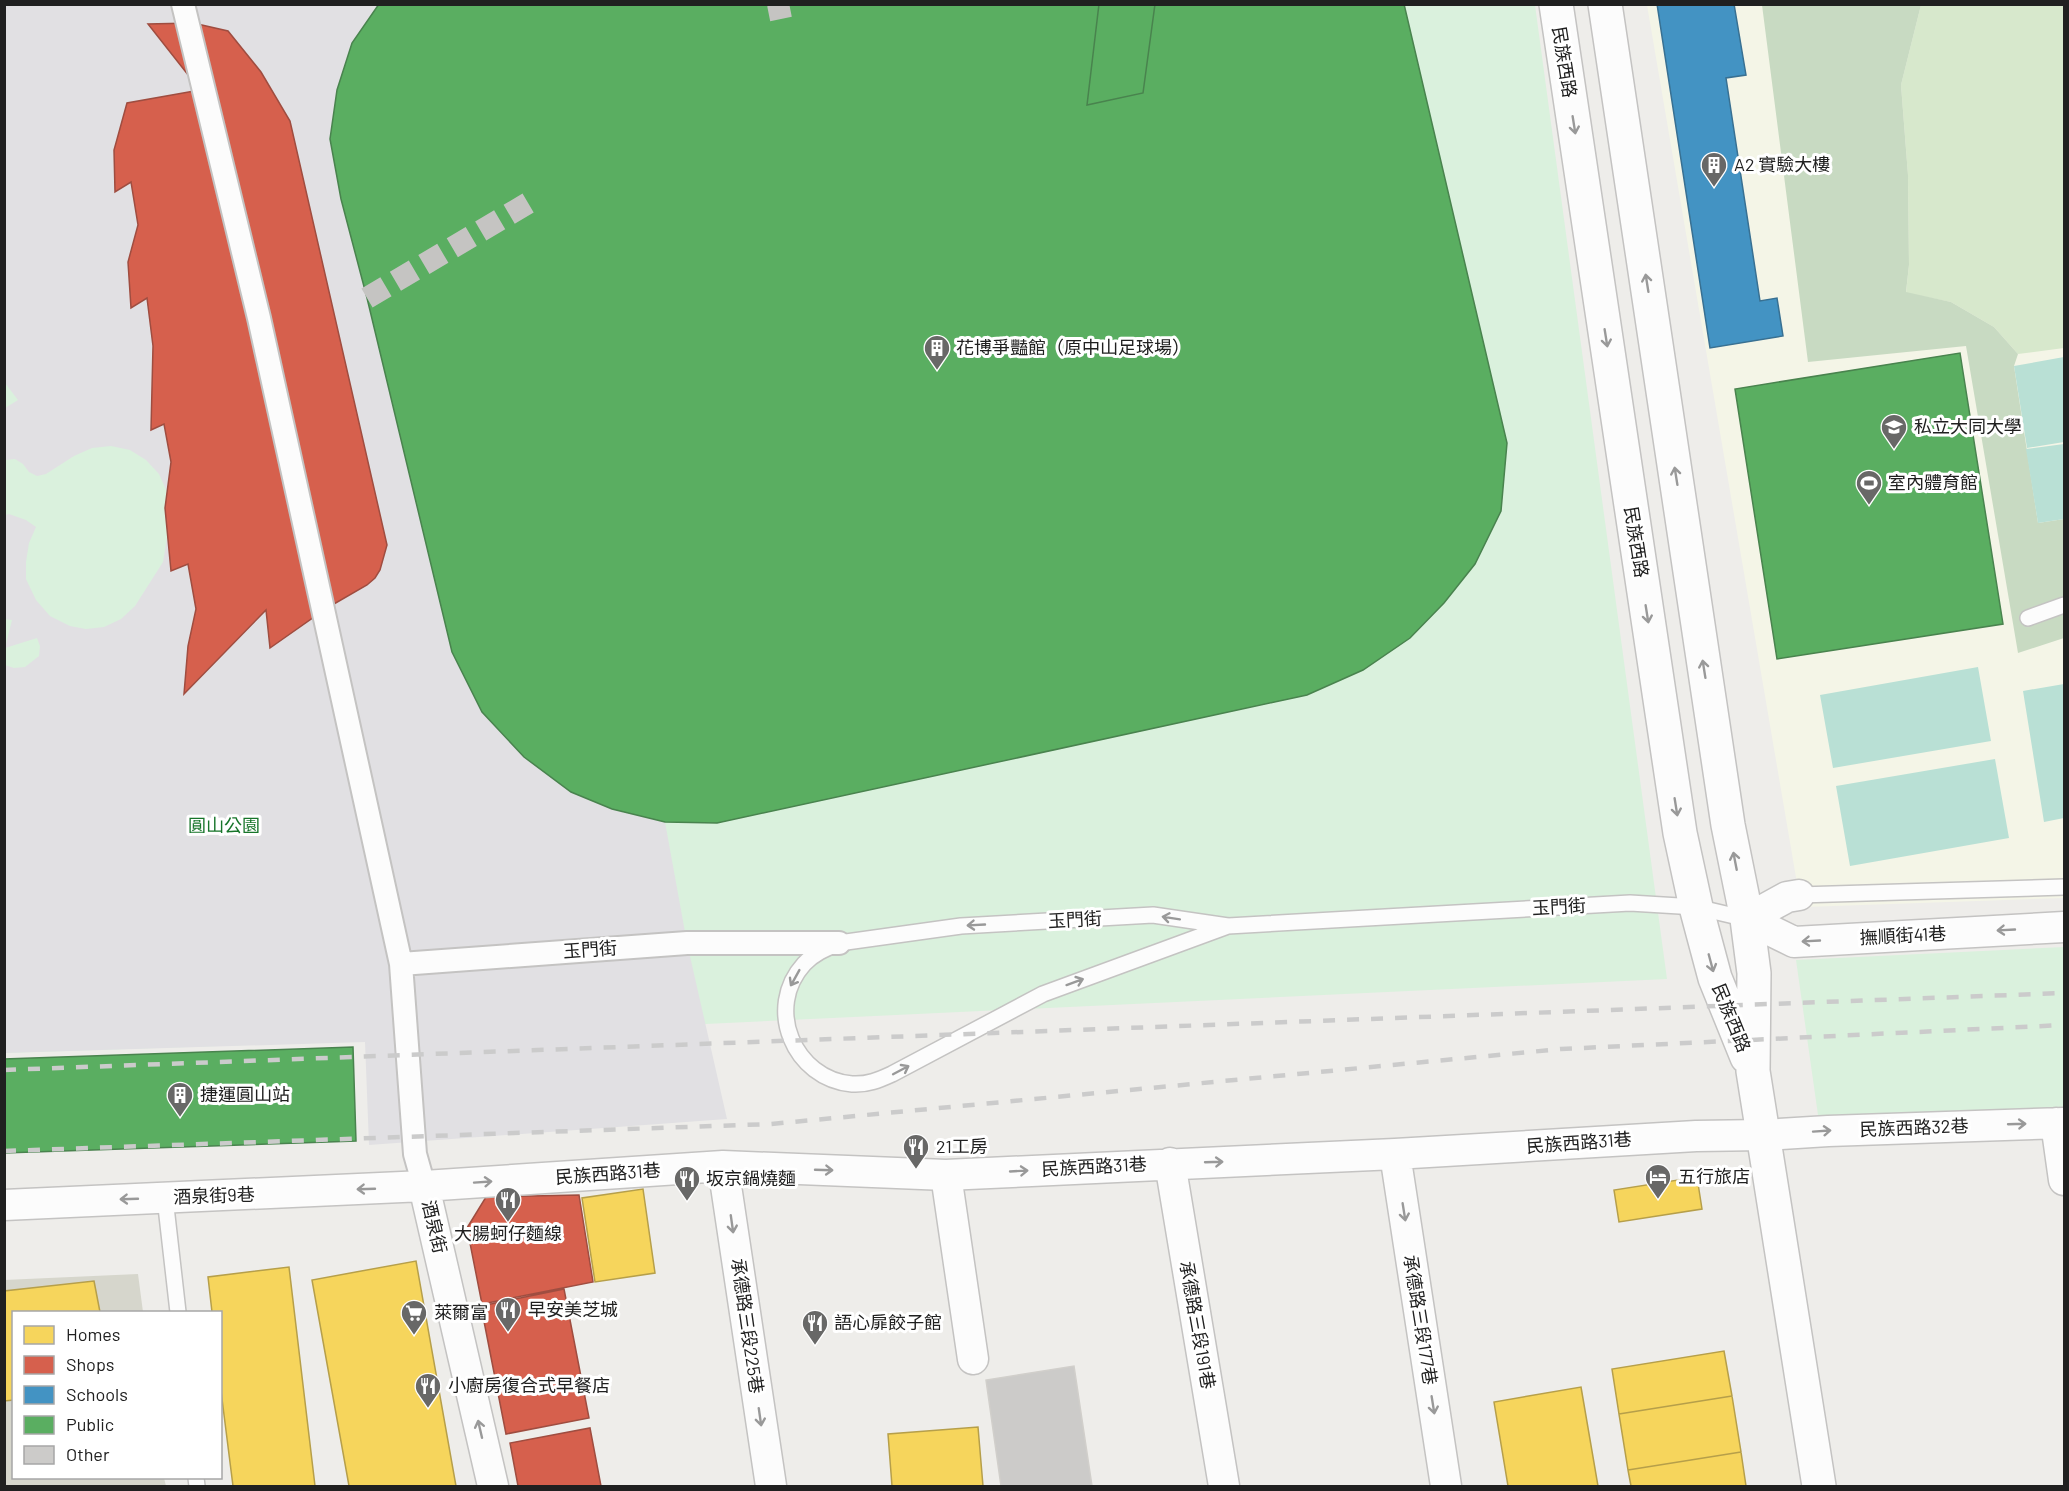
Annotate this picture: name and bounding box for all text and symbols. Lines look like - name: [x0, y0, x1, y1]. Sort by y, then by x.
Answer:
- street label: 民族西路: [1548, 25, 1581, 99]
- one-way arrow: [1568, 114, 1579, 134]
- building icon: A2 實驗大樓: [1699, 150, 1729, 188]
- place label: A2 實驗大樓: [1734, 153, 1830, 175]
- one-way arrow: [1641, 274, 1652, 294]
- one-way arrow: [1600, 328, 1611, 348]
- building icon: 花博爭豔館（原中山足球場）: [922, 333, 952, 371]
- place label: 花博爭豔館（原中山足球場）: [956, 336, 1190, 358]
- school or university icon: 私立大同大學: [1879, 412, 1909, 450]
- place label: 私立大同大學: [1914, 415, 2022, 437]
- one-way arrow: [1670, 467, 1681, 487]
- sports icon: 室內體育館: [1854, 468, 1884, 506]
- place label: 室內體育館: [1888, 471, 1978, 493]
- street label: 民族西路: [1620, 505, 1653, 579]
- one-way arrow: [1642, 604, 1653, 624]
- one-way arrow: [1699, 660, 1710, 679]
- one-way arrow: [1671, 797, 1682, 816]
- park label: 圓山公園: [188, 814, 260, 836]
- one-way arrow: [1729, 852, 1740, 872]
- street label: 玉門街: [1531, 894, 1586, 918]
- street label: 玉門街: [1047, 907, 1102, 931]
- one-way arrow: [1161, 912, 1181, 923]
- one-way arrow: [967, 920, 987, 931]
- street label: 撫順街41巷: [1859, 922, 1947, 948]
- one-way arrow: [1997, 925, 2017, 936]
- street label: 玉門街: [562, 936, 618, 962]
- one-way arrow: [1802, 936, 1822, 947]
- one-way arrow: [1705, 953, 1717, 972]
- one-way arrow: [789, 969, 801, 986]
- one-way arrow: [1065, 976, 1083, 987]
- street label: 民族西路: [1708, 980, 1756, 1055]
- one-way arrow: [891, 1063, 909, 1075]
- building icon: 捷運圓山站: [165, 1080, 195, 1118]
- place label: 捷運圓山站: [200, 1083, 290, 1105]
- street label: 民族西路32巷: [1859, 1114, 1969, 1140]
- one-way arrow: [2006, 1119, 2026, 1130]
- one-way arrow: [1812, 1125, 1831, 1136]
- street label: 民族西路31巷: [1526, 1127, 1632, 1157]
- restaurant icon: 21工房: [901, 1132, 931, 1170]
- place label: 21工房: [936, 1135, 988, 1157]
- street label: 民族西路31巷: [1041, 1152, 1147, 1180]
- one-way arrow: [1203, 1156, 1223, 1167]
- street label: 民族西路31巷: [555, 1158, 661, 1188]
- hotel icon: 五行旅店: [1643, 1162, 1673, 1200]
- restaurant icon: 坂京鍋燒麵: [672, 1164, 702, 1202]
- one-way arrow: [813, 1164, 833, 1175]
- place label: 五行旅店: [1678, 1165, 1750, 1187]
- one-way arrow: [1008, 1166, 1028, 1177]
- place label: 坂京鍋燒麵: [706, 1167, 796, 1189]
- one-way arrow: [472, 1177, 492, 1188]
- street label: 酒泉街9巷: [173, 1183, 255, 1207]
- one-way arrow: [356, 1183, 376, 1195]
- restaurant icon: 大腸蚵仔麵線: [493, 1185, 523, 1223]
- one-way arrow: [120, 1194, 140, 1205]
- street label: 酒泉街: [418, 1198, 452, 1256]
- one-way arrow: [1398, 1202, 1409, 1221]
- one-way arrow: [726, 1213, 737, 1233]
- place label: 大腸蚵仔麵線: [454, 1222, 562, 1244]
- street label: 承德路三段177巷: [1400, 1253, 1442, 1386]
- street label: 承德路三段225巷: [728, 1257, 768, 1395]
- street label: 承德路三段191巷: [1176, 1259, 1220, 1391]
- restaurant icon: 早安美芝城: [493, 1295, 523, 1333]
- supermarket icon: 萊爾富: [399, 1298, 429, 1336]
- place label: 早安美芝城: [528, 1298, 618, 1320]
- place label: 萊爾富: [434, 1301, 488, 1323]
- restaurant icon: 語心扉餃子館: [800, 1308, 830, 1346]
- legend: [12, 1311, 222, 1479]
- place label: 語心扉餃子館: [834, 1311, 942, 1333]
- text: Homes: [66, 1323, 120, 1345]
- text: Shops: [66, 1353, 115, 1375]
- restaurant icon: 小廚房復合式早餐店: [413, 1371, 443, 1409]
- place label: 小廚房復合式早餐店: [448, 1374, 610, 1396]
- text: Schools: [66, 1383, 128, 1405]
- one-way arrow: [1428, 1394, 1439, 1414]
- one-way arrow: [755, 1406, 766, 1426]
- text: Public: [66, 1413, 114, 1435]
- one-way arrow: [474, 1420, 486, 1439]
- text: Other: [66, 1443, 110, 1465]

